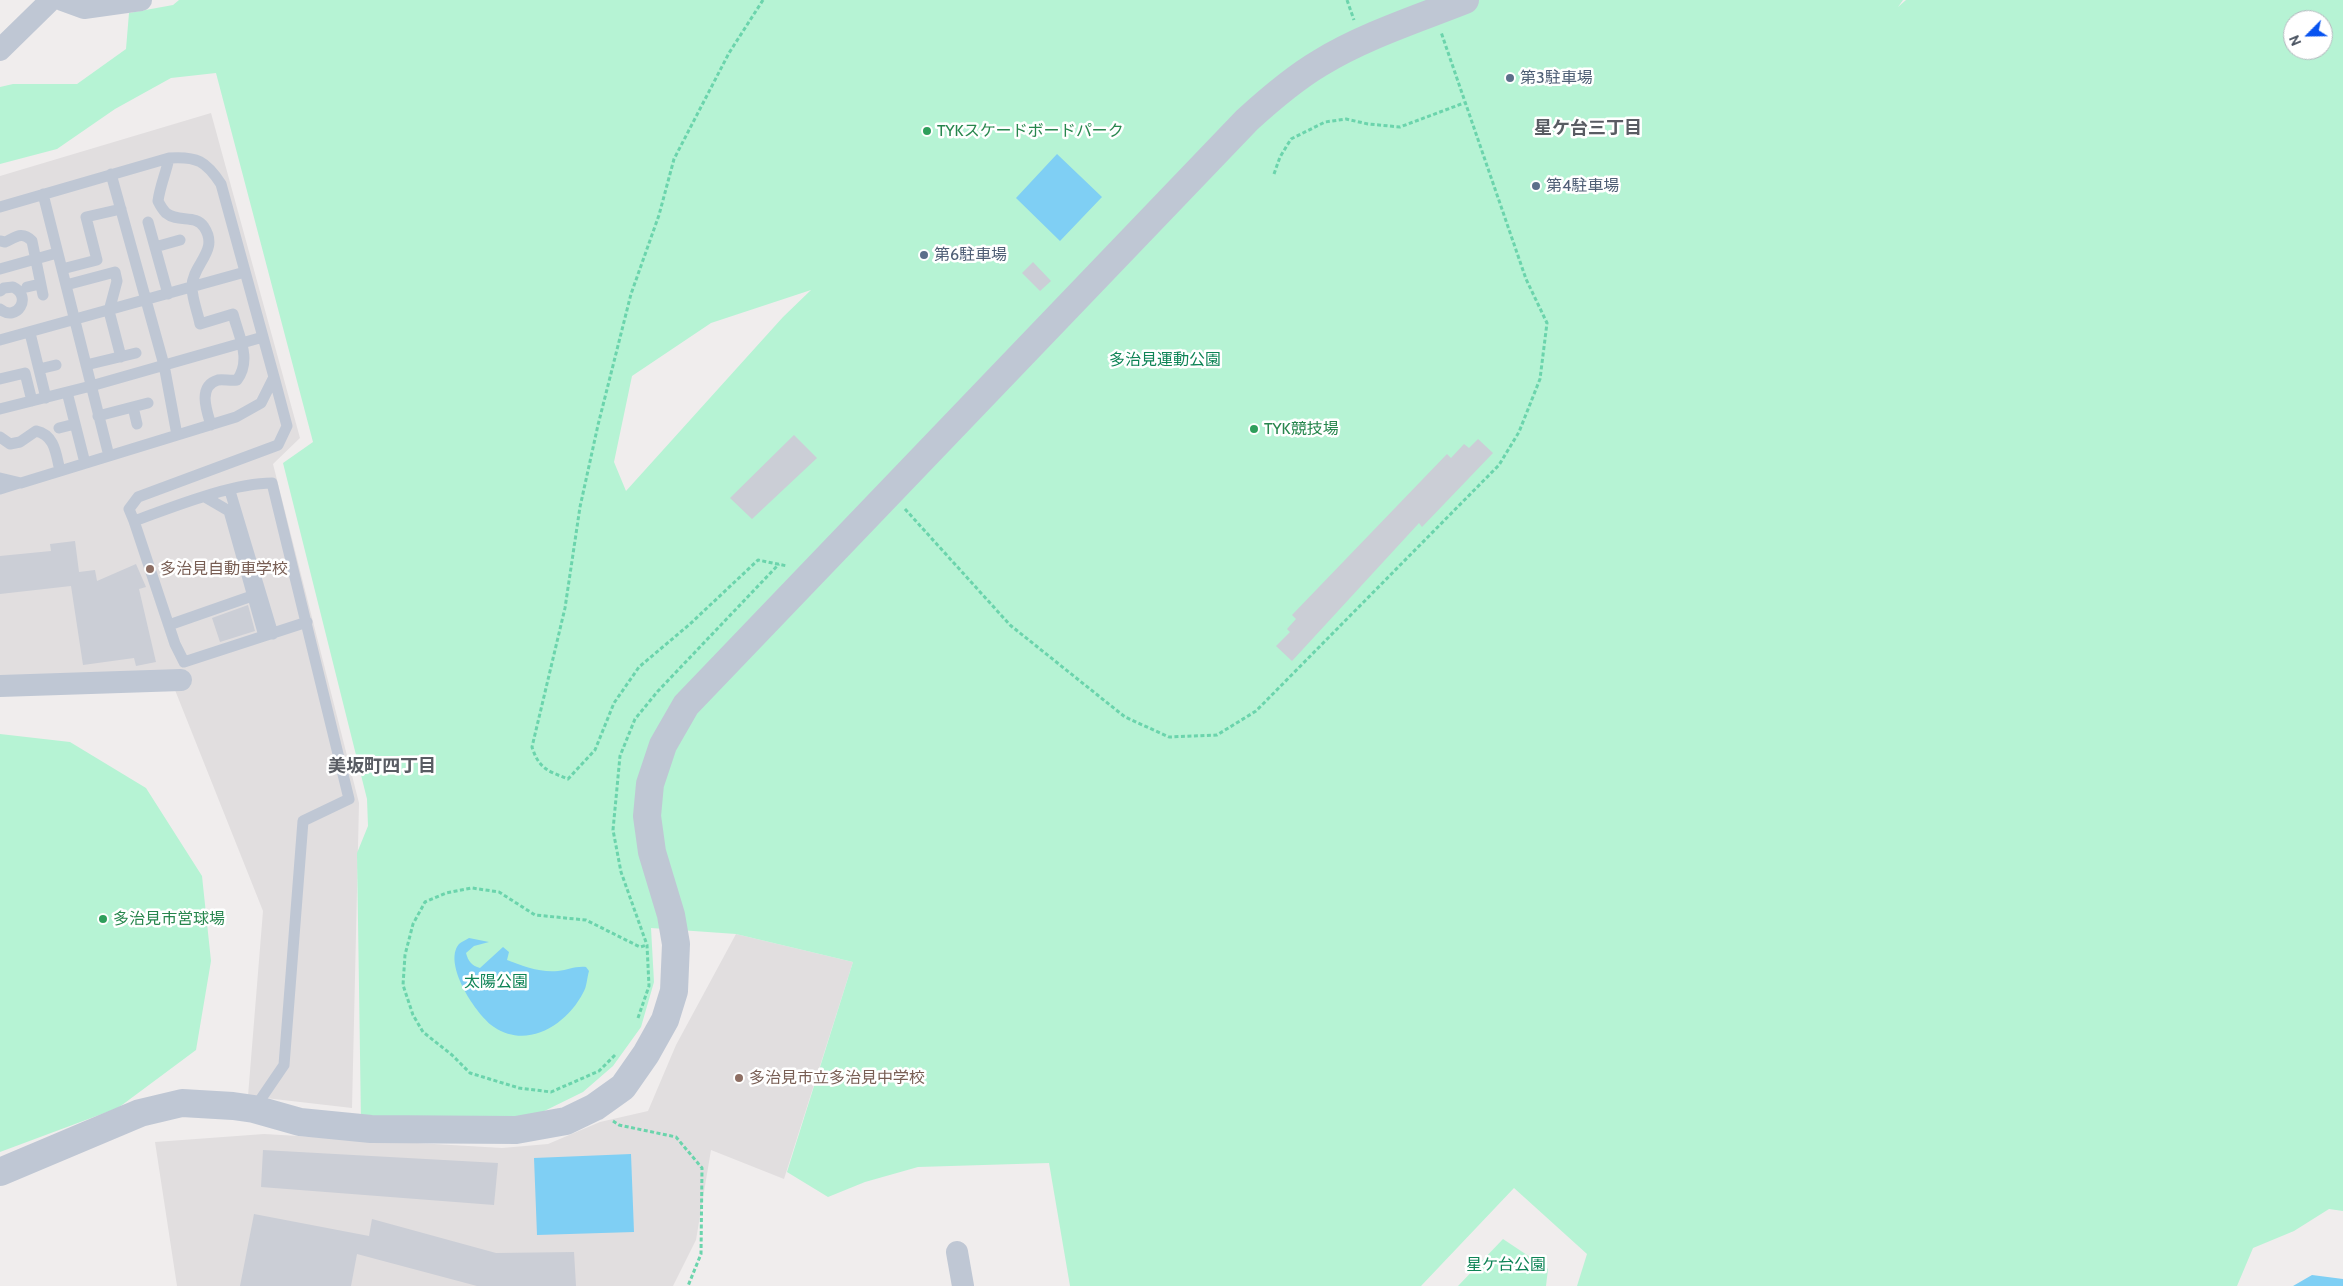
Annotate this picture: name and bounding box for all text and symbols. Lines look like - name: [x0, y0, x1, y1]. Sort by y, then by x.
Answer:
- north arrow: [2283, 10, 2333, 60]
- text: N: [2285, 32, 2305, 49]
- place label: 第3駐車場: [1520, 68, 1593, 88]
- marker: 第3駐車場: [1504, 72, 1516, 84]
- district label: 星ケ台三丁目: [1534, 118, 1642, 140]
- place label: TYKスケードボードパーク: [937, 121, 1124, 141]
- marker: TYKスケードボードパーク: [921, 125, 933, 137]
- place label: 第4駐車場: [1546, 176, 1619, 196]
- marker: 第4駐車場: [1530, 180, 1542, 192]
- place label: 第6駐車場: [934, 245, 1007, 265]
- marker: 第6駐車場: [918, 249, 930, 261]
- park label: 多治見運動公園: [1109, 350, 1221, 370]
- place label: TYK競技場: [1264, 419, 1339, 439]
- marker: TYK競技場: [1248, 423, 1260, 435]
- place label: 多治見自動車学校: [160, 559, 288, 579]
- marker: 多治見自動車学校: [144, 563, 156, 575]
- district label: 美坂町四丁目: [328, 756, 436, 778]
- place label: 多治見市営球場: [113, 909, 225, 929]
- marker: 多治見市営球場: [97, 913, 109, 925]
- park label: 太陽公園: [464, 972, 528, 992]
- place label: 多治見市立多治見中学校: [749, 1068, 925, 1088]
- marker: 多治見市立多治見中学校: [733, 1072, 745, 1084]
- park label: 星ケ台公園: [1466, 1255, 1546, 1275]

